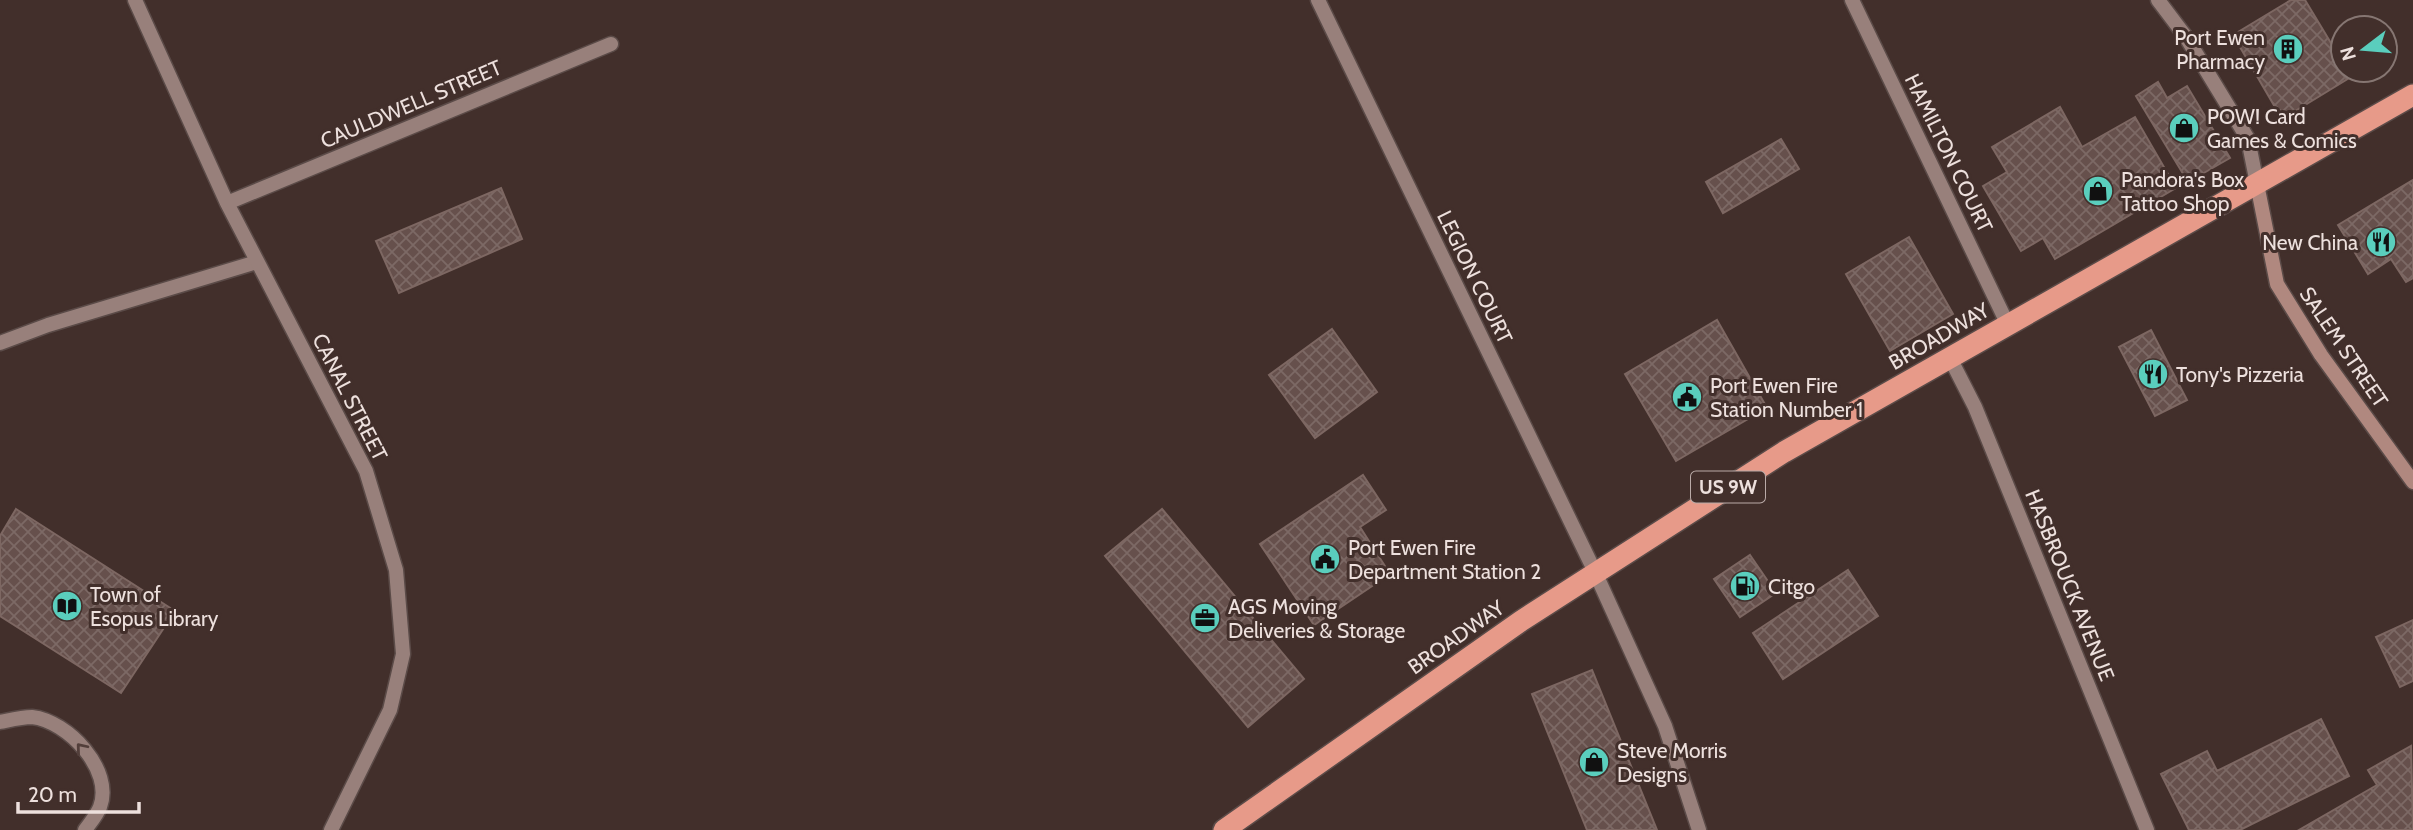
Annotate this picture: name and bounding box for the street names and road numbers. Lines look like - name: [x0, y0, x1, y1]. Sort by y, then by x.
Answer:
- street label: CAULDWELL STREET: [317, 55, 505, 153]
- street label: HAMILTON COURT: [1900, 70, 1998, 236]
- street label: LEGION COURT: [1432, 207, 1518, 347]
- street label: SALEM STREET: [2295, 282, 2393, 412]
- street label: BROADWAY: [1884, 297, 1995, 375]
- street label: CANAL STREET: [307, 329, 393, 465]
- road number: US 9W: [1691, 472, 1765, 502]
- street label: HASBROUCK AVENUE: [2020, 486, 2120, 684]
- street label: BROADWAY: [1403, 594, 1510, 679]

